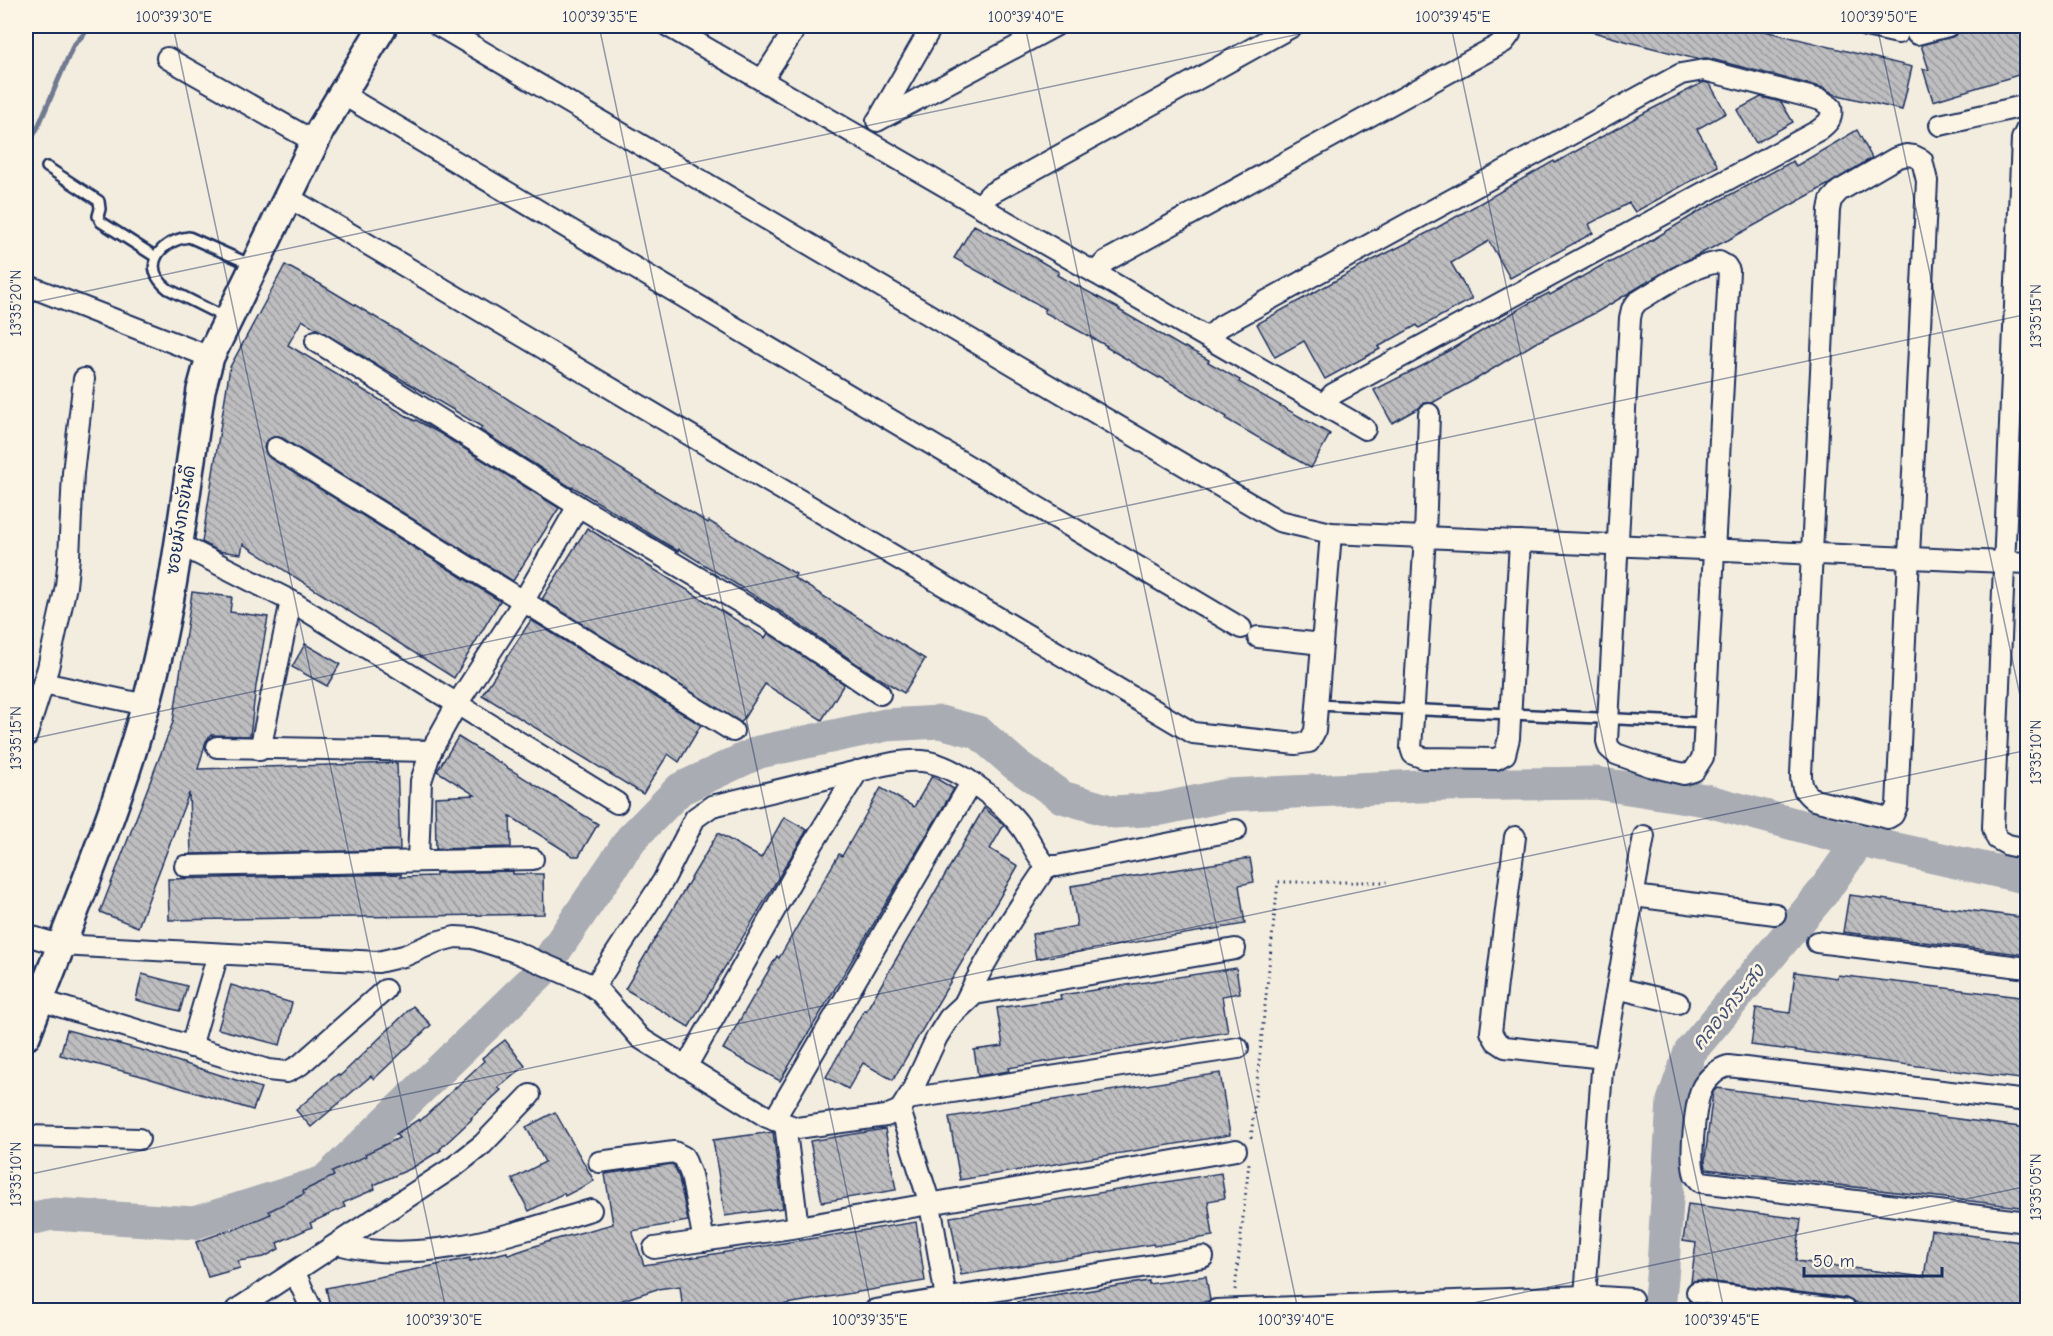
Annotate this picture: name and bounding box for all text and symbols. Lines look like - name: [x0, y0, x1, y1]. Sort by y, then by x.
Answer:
- text: 100°39'30"E: [136, 8, 212, 26]
- text: 100°39'35"E: [562, 8, 638, 26]
- text: 100°39'40"E: [988, 8, 1064, 26]
- text: 100°39'45"E: [1416, 8, 1490, 26]
- text: 100°39'50"E: [1841, 8, 1917, 26]
- text: 13°35'20"N: [7, 270, 25, 336]
- text: 13°35'15"N: [2027, 284, 2045, 348]
- street label: ซอยมังกรขันดี: [160, 464, 200, 576]
- text: 13°35'15"N: [7, 706, 25, 770]
- text: 13°35'10"N: [2027, 720, 2045, 784]
- water label: คลองกระสง: [1687, 959, 1770, 1054]
- text: 13°35'10"N: [7, 1142, 25, 1206]
- text: 13°35'05"N: [2027, 1153, 2045, 1221]
- scale bar: [1804, 1240, 1942, 1278]
- text: 50 m: [1813, 1251, 1855, 1272]
- text: 100°39'30"E: [406, 1311, 482, 1329]
- text: 100°39'35"E: [832, 1311, 908, 1329]
- text: 100°39'40"E: [1258, 1311, 1334, 1329]
- text: 100°39'45"E: [1685, 1311, 1759, 1329]

